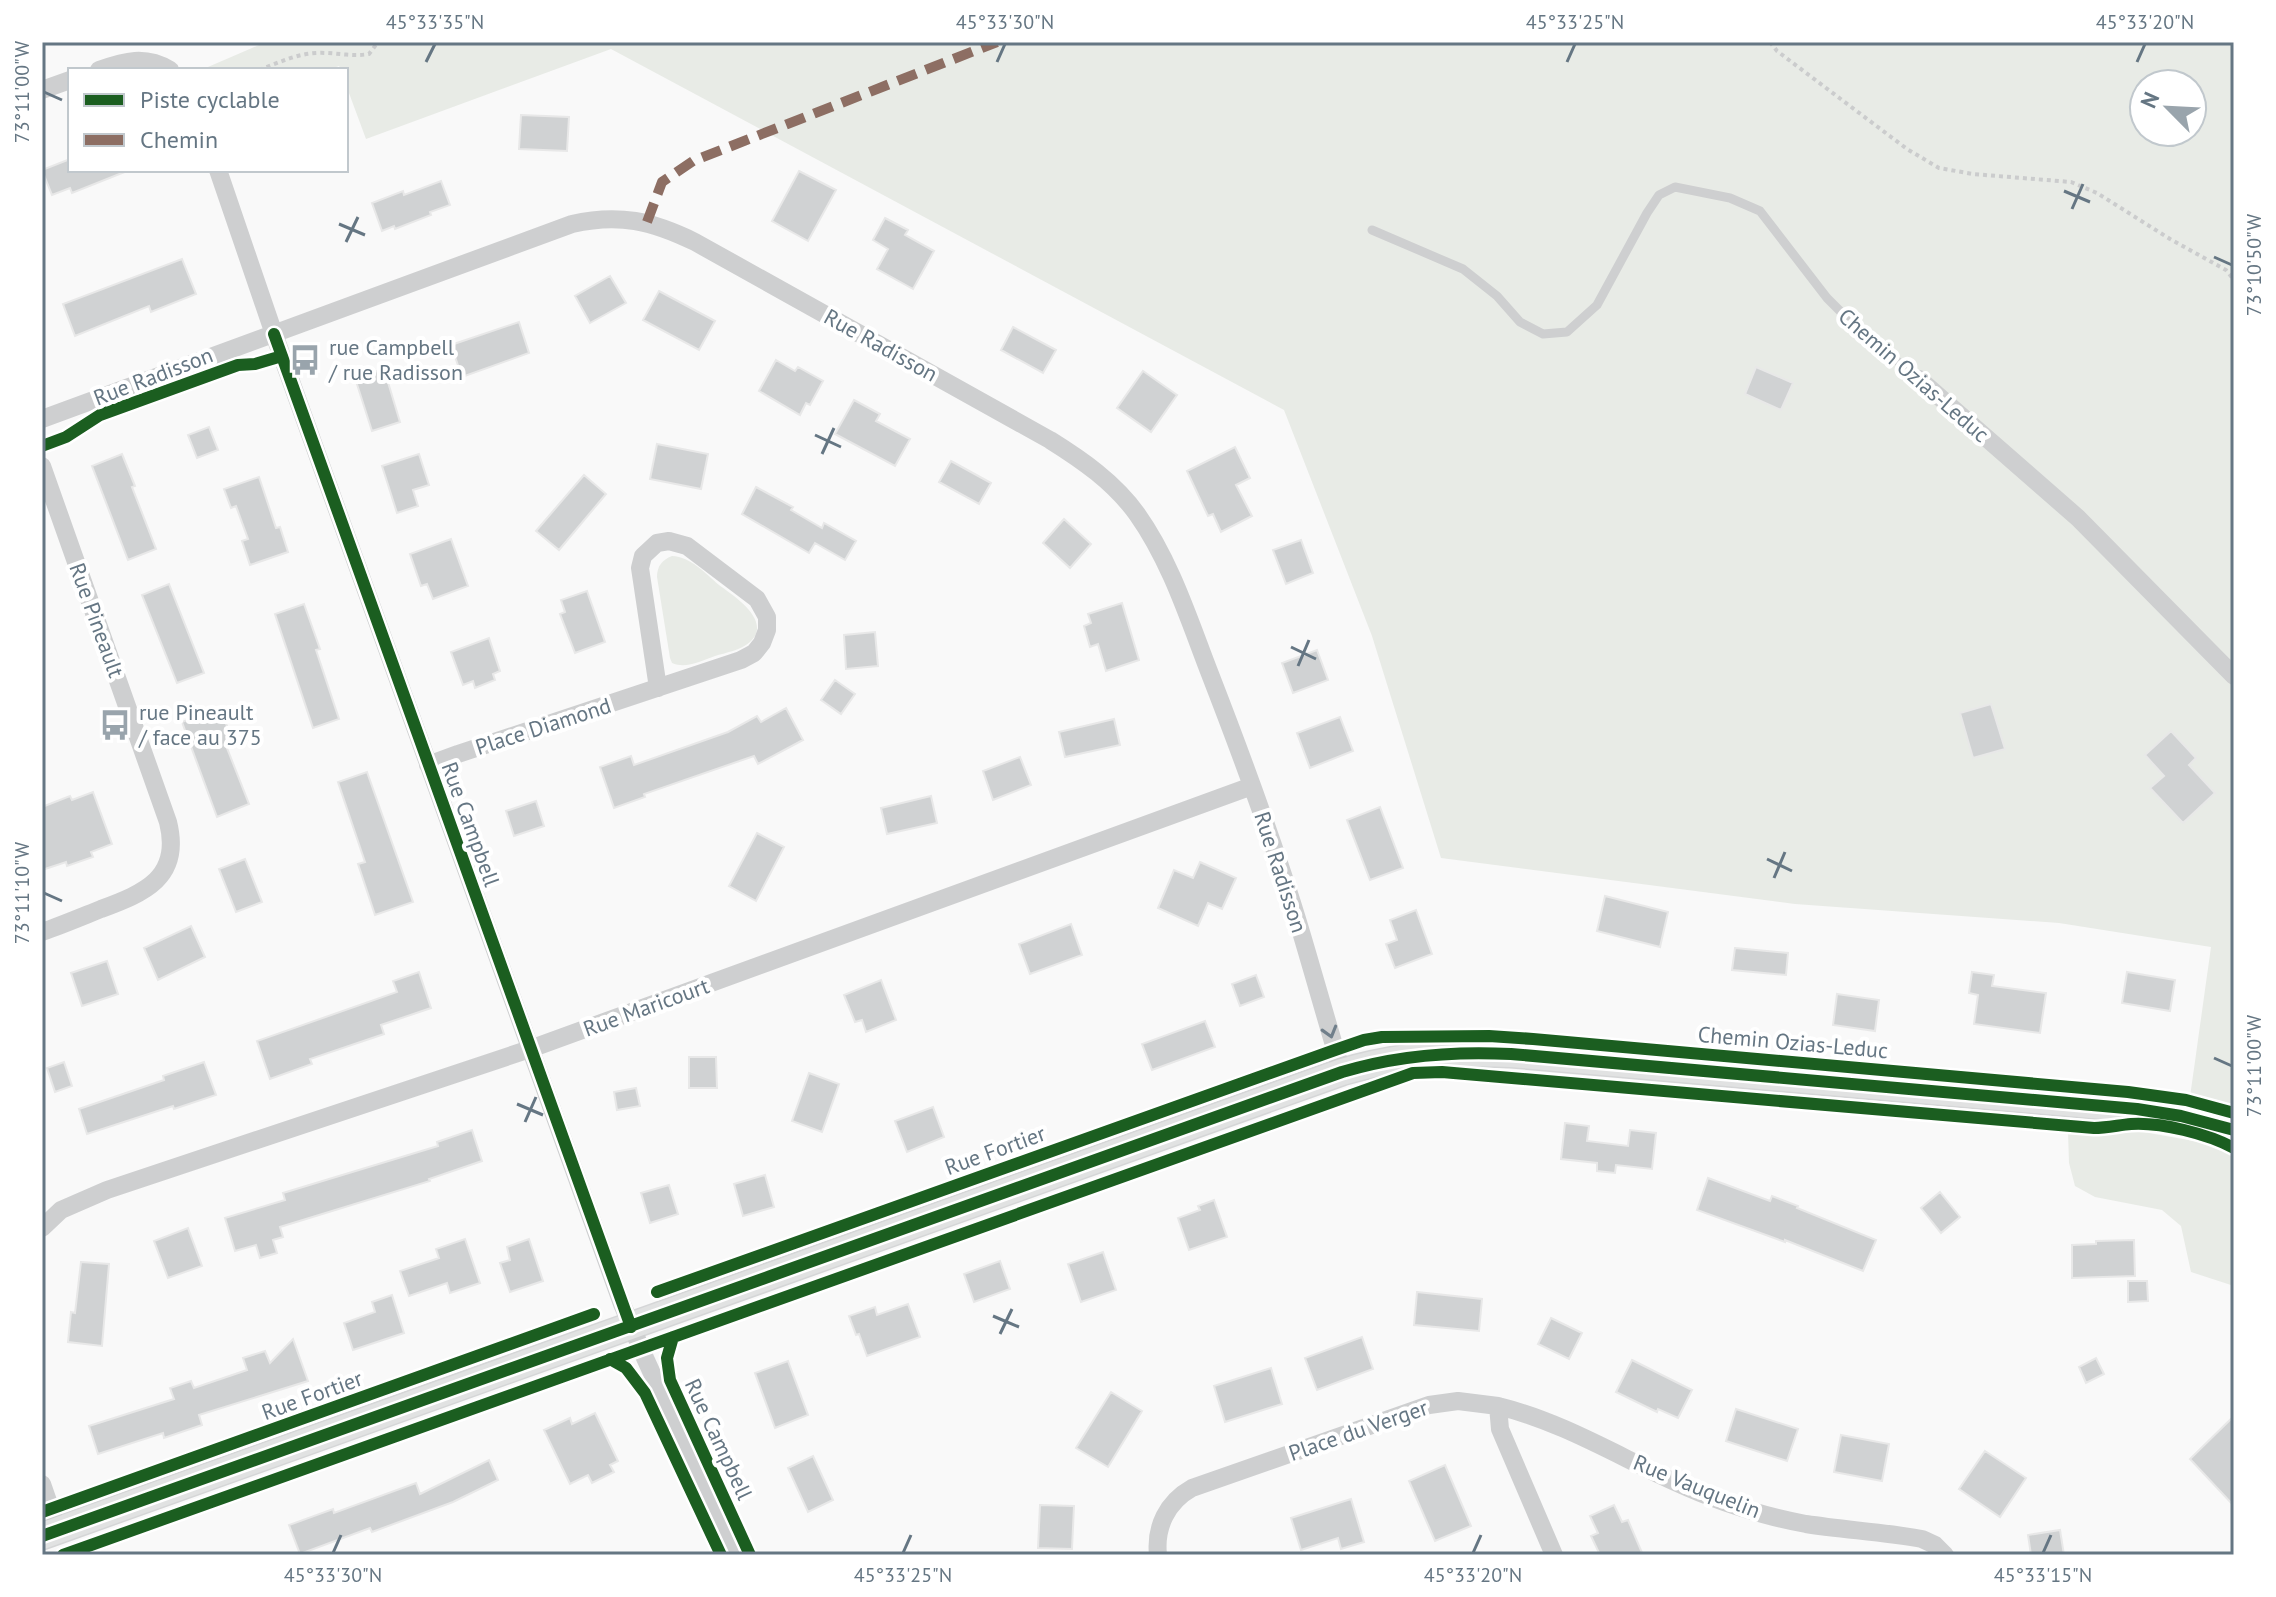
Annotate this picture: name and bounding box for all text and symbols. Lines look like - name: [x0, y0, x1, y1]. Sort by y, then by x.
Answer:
- text: 45°33'35"N: [386, 9, 484, 35]
- text: 45°33'30"N: [956, 9, 1054, 35]
- text: 45°33'25"N: [1526, 9, 1624, 35]
- text: 45°33'20"N: [2096, 9, 2194, 35]
- text: 73°11'00"W: [9, 40, 35, 143]
- legend: [68, 68, 348, 172]
- north arrow: [2128, 68, 2208, 148]
- text: Piste cyclable: [140, 84, 280, 115]
- text: N: [2134, 88, 2165, 112]
- text: Chemin: [140, 124, 218, 155]
- text: 73°10'50"W: [2241, 213, 2267, 316]
- street label: Rue Radisson: [819, 302, 943, 388]
- street label: Chemin Ozias-Leduc: [1833, 302, 1995, 448]
- place label: rue Campbell / rue Radisson: [328, 333, 463, 386]
- street label: Rue Radisson: [89, 340, 217, 412]
- bus stop icon: rue Campbell / rue Radisson: [288, 343, 322, 377]
- street label: Rue Pineault: [63, 559, 131, 682]
- street label: Place Diamond: [472, 691, 614, 761]
- place label: rue Pineault / face au 375: [138, 698, 262, 751]
- bus stop icon: rue Pineault / face au 375: [98, 708, 132, 742]
- street label: Rue Campbell: [436, 758, 507, 891]
- street label: Rue Radisson: [1248, 808, 1314, 936]
- text: 73°11'10"W: [9, 841, 35, 944]
- street label: Rue Maricourt: [579, 971, 713, 1043]
- text: 73°11'00"W: [2241, 1014, 2267, 1117]
- street label: Chemin Ozias-Leduc: [1697, 1020, 1889, 1064]
- one-way arrow: [1321, 1024, 1337, 1038]
- street label: Rue Fortier: [941, 1119, 1050, 1181]
- street label: Rue Fortier: [258, 1364, 367, 1426]
- street label: Rue Campbell: [679, 1374, 760, 1505]
- street label: Place du Verger: [1285, 1393, 1432, 1467]
- street label: Rue Vauquelin: [1629, 1448, 1765, 1524]
- text: 45°33'30"N: [284, 1562, 382, 1588]
- text: 45°33'25"N: [854, 1562, 952, 1588]
- text: 45°33'20"N: [1424, 1562, 1522, 1588]
- text: 45°33'15"N: [1994, 1562, 2092, 1588]

